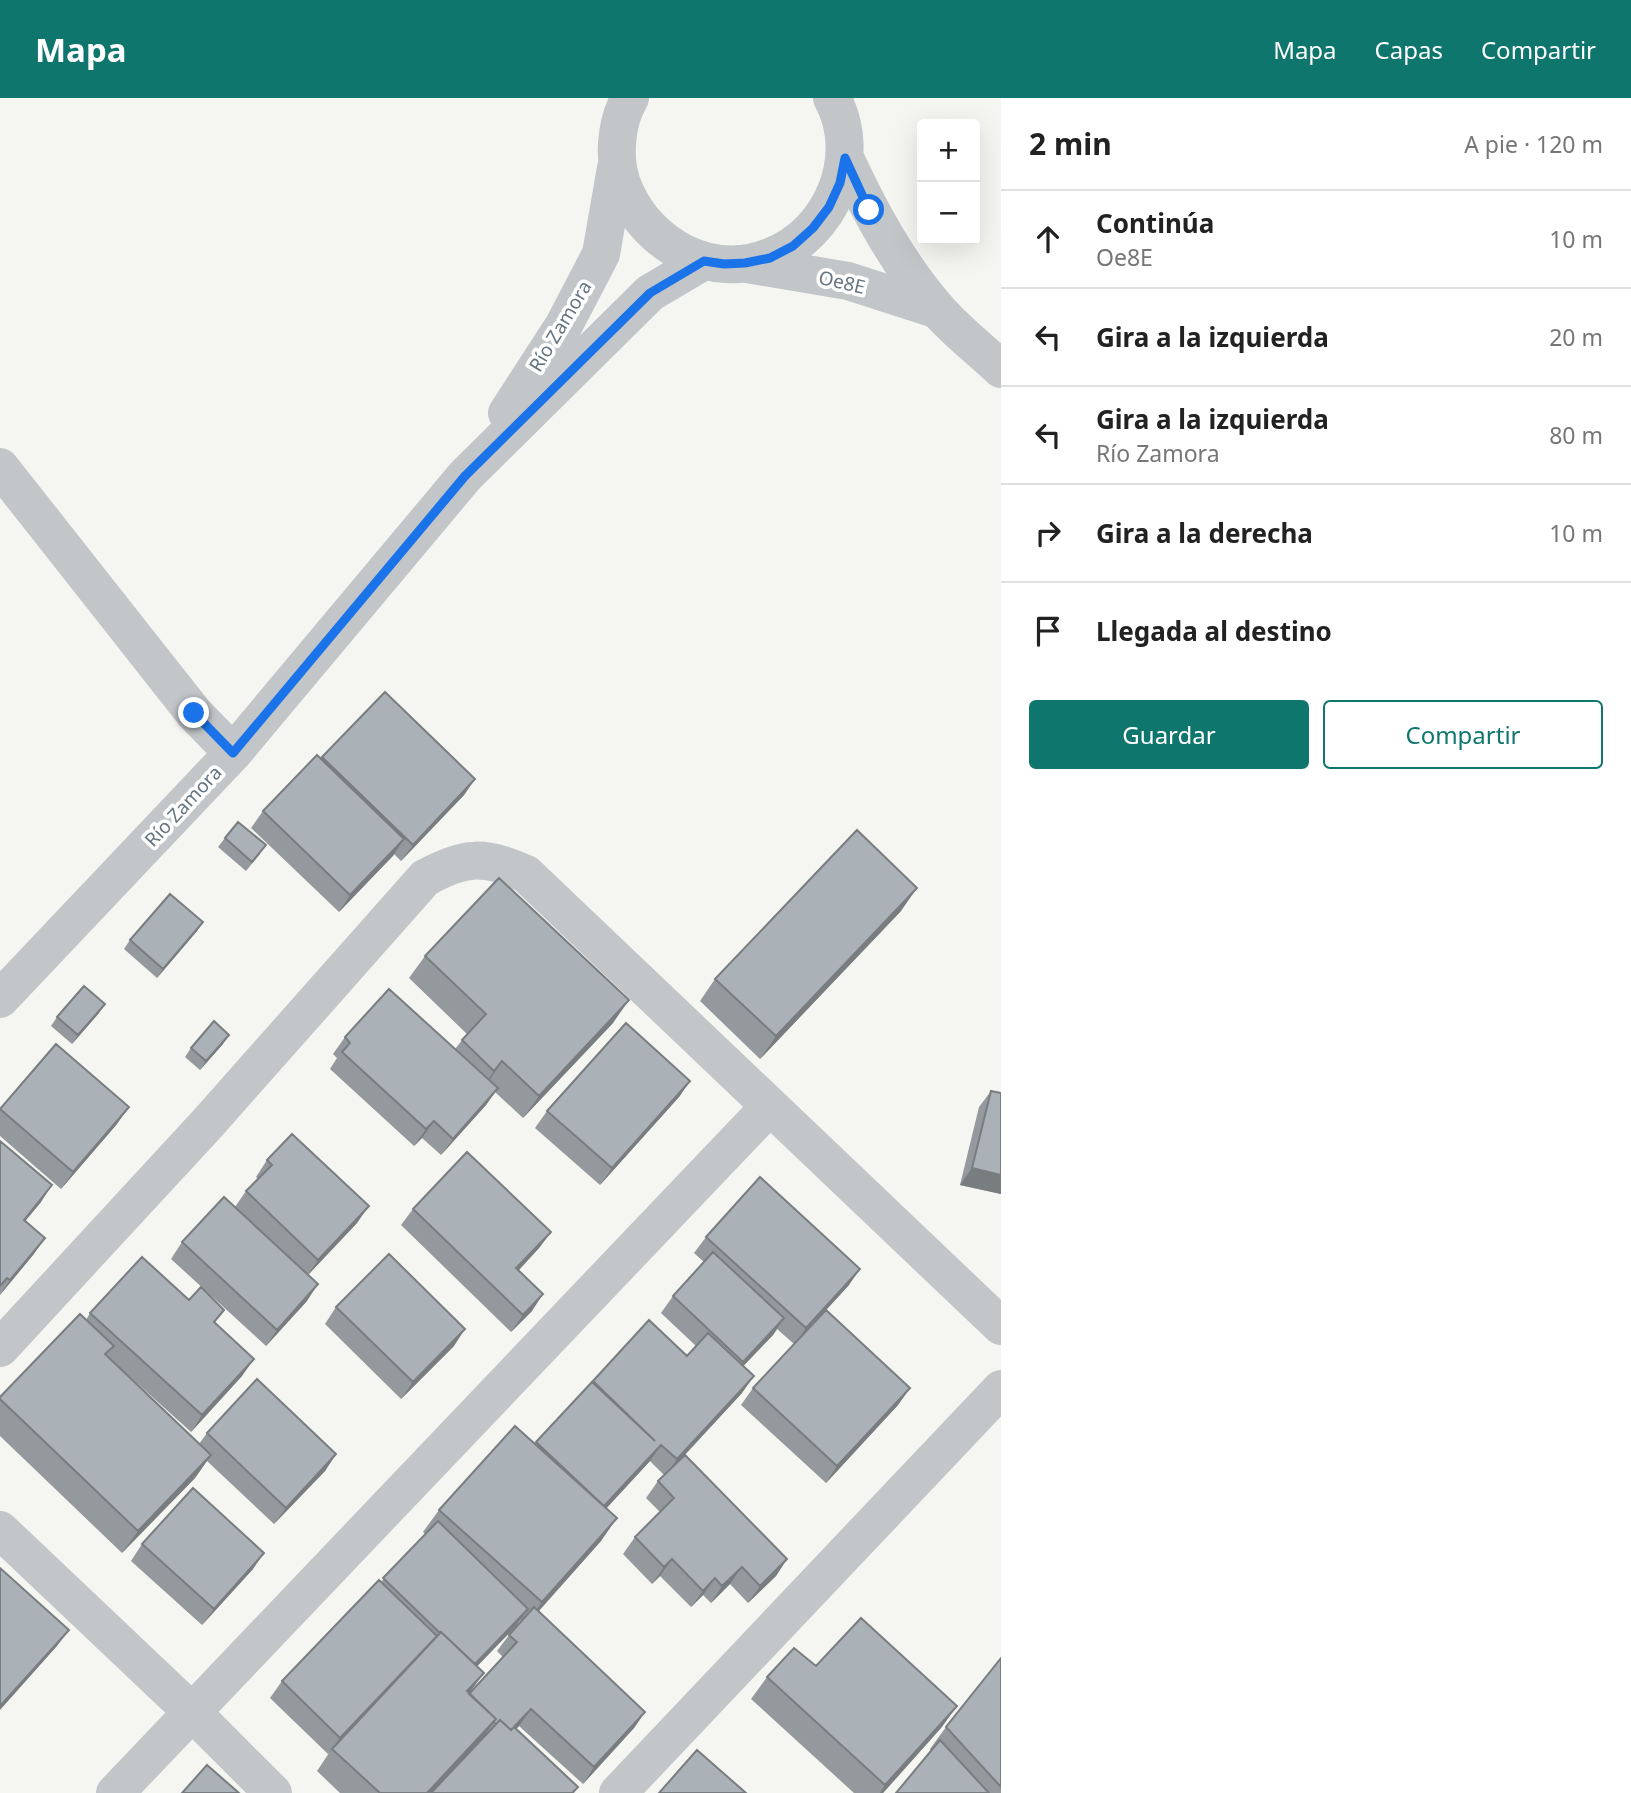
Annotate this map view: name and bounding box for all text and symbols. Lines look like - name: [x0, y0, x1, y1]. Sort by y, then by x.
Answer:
- text: Mapa: [35, 27, 127, 72]
- text: Mapa: [1273, 33, 1337, 66]
- text: Capas: [1375, 33, 1443, 66]
- text: Compartir: [1481, 33, 1596, 66]
- map controls: [917, 119, 980, 245]
- button: +: [917, 119, 980, 182]
- text: 2 min: [1029, 123, 1112, 164]
- text: A pie · 120 m: [1464, 128, 1603, 160]
- button: −: [917, 182, 980, 245]
- route start: [853, 194, 884, 225]
- text: Continúa: [1096, 205, 1214, 241]
- icon: ahead: [1029, 220, 1067, 258]
- text: 10 m: [1549, 223, 1603, 255]
- text: Oe8E: [1096, 241, 1153, 273]
- street label: Oe8E: [816, 264, 868, 300]
- street label: Río Zamora: [523, 276, 597, 376]
- icon: left: [1029, 318, 1067, 356]
- text: Gira a la izquierda: [1096, 319, 1329, 355]
- text: 20 m: [1549, 321, 1603, 353]
- text: Gira a la izquierda: [1096, 401, 1329, 437]
- icon: left: [1029, 416, 1067, 454]
- text: 80 m: [1549, 419, 1603, 451]
- text: Río Zamora: [1096, 437, 1220, 469]
- icon: right: [1029, 514, 1067, 552]
- text: Gira a la derecha: [1096, 515, 1313, 551]
- text: 10 m: [1549, 517, 1603, 549]
- icon: arrive: [1029, 612, 1067, 650]
- text: Llegada al destino: [1096, 613, 1332, 649]
- route end: [178, 697, 209, 728]
- button: Guardar: [1029, 700, 1309, 769]
- button: Compartir: [1323, 700, 1603, 769]
- street label: Río Zamora: [139, 760, 227, 852]

